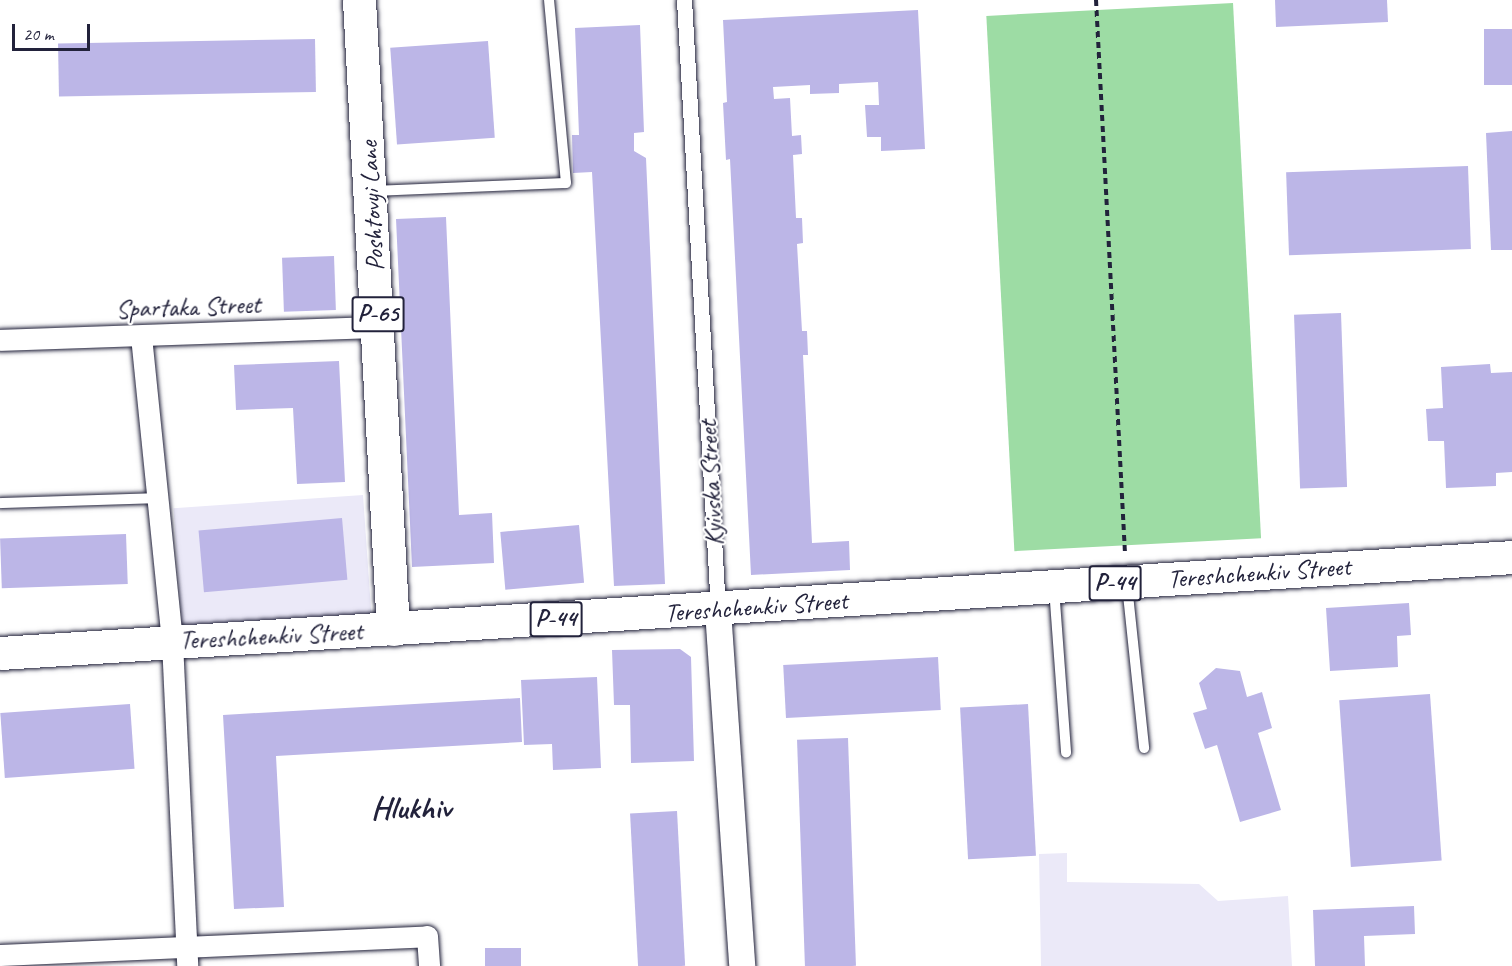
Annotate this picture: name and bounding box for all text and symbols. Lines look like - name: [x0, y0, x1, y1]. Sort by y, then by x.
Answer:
- scale bar: [15, 12, 93, 50]
- text: 20 m: [23, 23, 54, 45]
- street label: Poshtovyi Lane: [353, 140, 391, 272]
- street label: Spartaka Street: [115, 289, 261, 325]
- road number: Р-65: [351, 293, 405, 335]
- street label: Kyivska Street: [692, 419, 730, 547]
- street label: Tereshchenkiv Street: [1166, 551, 1352, 595]
- road number: Р-44: [1088, 562, 1142, 604]
- street label: Tereshchenkiv Street: [663, 585, 849, 629]
- road number: Р-44: [529, 598, 583, 640]
- street label: Tereshchenkiv Street: [178, 616, 364, 656]
- district label: Hlukhiv: [371, 789, 451, 827]

